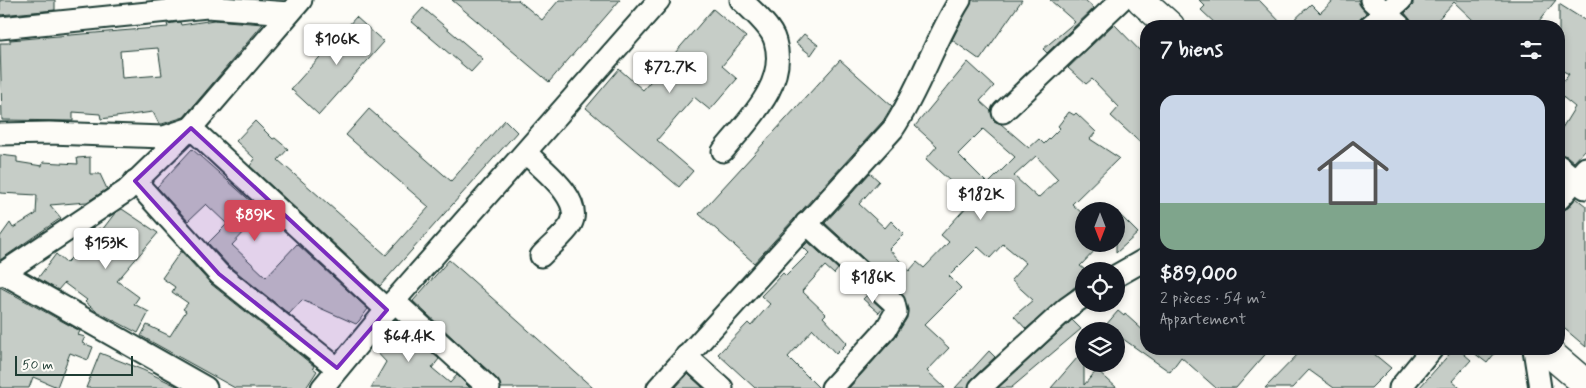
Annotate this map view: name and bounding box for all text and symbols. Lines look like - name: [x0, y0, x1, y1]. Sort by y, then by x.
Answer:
- pin: $106K: [302, 23, 372, 66]
- text: $106K: [315, 29, 359, 50]
- text: 7 biens: [1160, 36, 1223, 64]
- icon: filters: [1517, 36, 1545, 64]
- pin: $72.7K: [629, 52, 711, 94]
- text: $72.7K: [644, 57, 696, 78]
- icon: home: [1308, 128, 1398, 218]
- pin: $182K: [946, 178, 1016, 221]
- text: $182K: [958, 184, 1004, 205]
- pin: $89K: [225, 200, 285, 242]
- north arrow: [1075, 202, 1125, 252]
- map controls: [1075, 202, 1125, 372]
- text: $89K: [235, 205, 275, 226]
- pin: $153K: [71, 228, 141, 270]
- text: $153K: [85, 233, 127, 254]
- text: $89,000: [1160, 260, 1238, 288]
- pin: $186K: [838, 262, 908, 304]
- button: locate: [1075, 262, 1125, 312]
- text: $186K: [851, 267, 895, 288]
- text: 2 pièces · 54 m²: [1160, 288, 1267, 309]
- text: Appartement: [1160, 309, 1246, 330]
- pin: $64.4K: [368, 320, 450, 363]
- button: layers: [1075, 322, 1125, 372]
- text: $64.4K: [383, 326, 435, 347]
- scale bar: [15, 353, 132, 376]
- text: 50 m: [22, 356, 53, 374]

